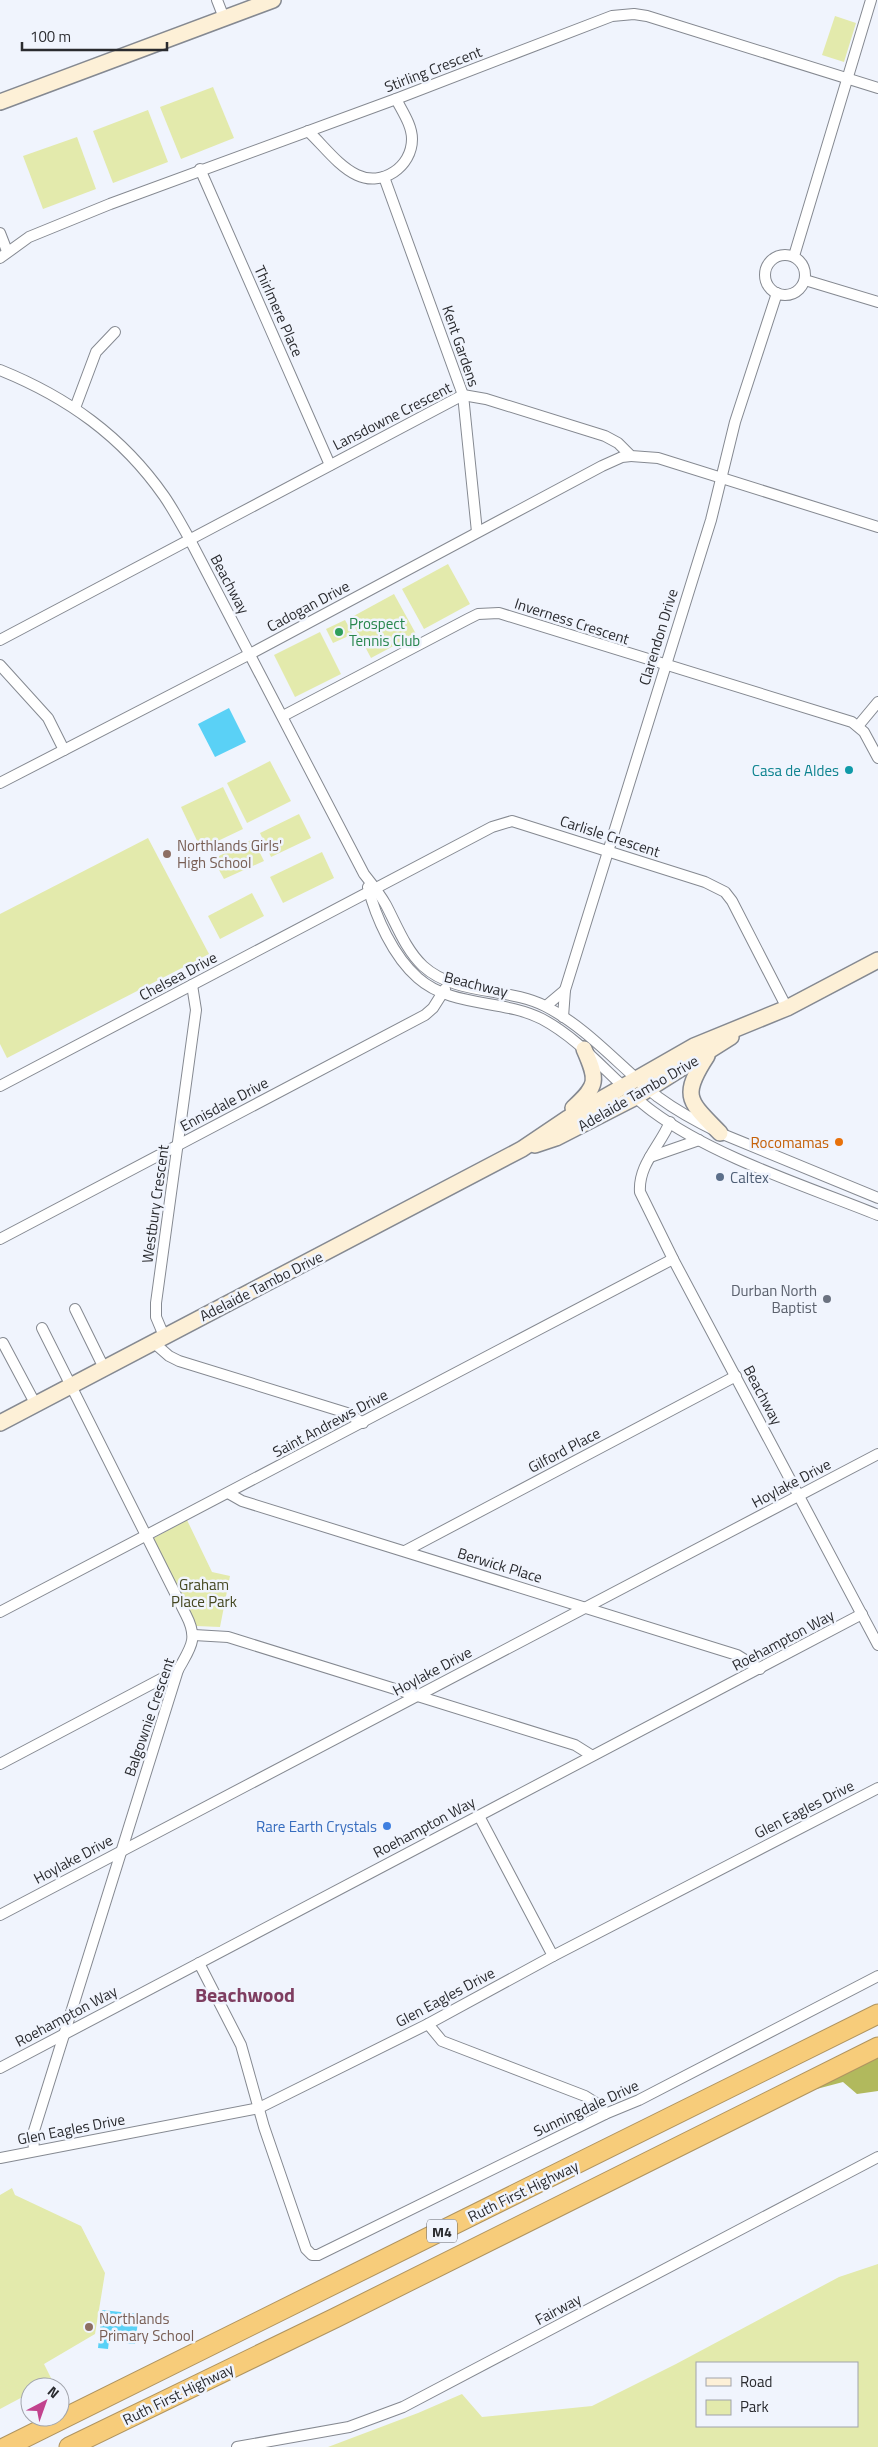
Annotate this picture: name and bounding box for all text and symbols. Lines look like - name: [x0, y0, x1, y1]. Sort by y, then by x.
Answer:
- scale bar: [22, 20, 168, 52]
- text: 100 m: [30, 25, 71, 48]
- street label: Stirling Crescent: [381, 40, 486, 98]
- street label: Thirlmere Place: [249, 262, 309, 360]
- street label: Kent Gardens: [436, 302, 486, 390]
- street label: Lansdowne Crescent: [328, 376, 456, 456]
- street label: Beachway: [205, 550, 255, 618]
- street label: Cadogan Drive: [262, 575, 354, 637]
- street label: Clarendon Drive: [632, 586, 684, 688]
- street label: Inverness Crescent: [512, 592, 633, 651]
- place label: Prospect Tennis Club: [349, 612, 420, 652]
- marker: Prospect Tennis Club: [333, 626, 345, 638]
- place label: Casa de Aldes: [752, 759, 839, 782]
- marker: Casa de Aldes: [843, 764, 855, 776]
- street label: Carlisle Crescent: [557, 809, 664, 863]
- place label: Northlands Girls' High School: [177, 834, 282, 874]
- marker: Northlands Girls' High School: [161, 848, 173, 860]
- street label: Chelsea Drive: [135, 946, 221, 1006]
- street label: Beachway: [442, 965, 510, 1003]
- street label: Adelaide Tambo Drive: [573, 1049, 703, 1137]
- street label: Ennisdale Drive: [176, 1071, 272, 1137]
- place label: Rocomamas: [751, 1131, 829, 1154]
- marker: Rocomamas: [833, 1136, 845, 1148]
- street label: Westbury Crescent: [135, 1143, 175, 1265]
- place label: Caltex: [730, 1166, 769, 1189]
- marker: Caltex: [714, 1171, 726, 1183]
- street label: Adelaide Tambo Drive: [195, 1245, 327, 1327]
- place label: Durban North Baptist: [731, 1279, 818, 1319]
- marker: Durban North Baptist: [821, 1293, 833, 1305]
- street label: Beachway: [738, 1361, 788, 1429]
- street label: Saint Andrews Drive: [268, 1383, 392, 1463]
- street label: Gilford Place: [524, 1421, 604, 1479]
- street label: Hoylake Drive: [747, 1452, 835, 1514]
- street label: Berwick Place: [455, 1541, 545, 1589]
- park label: Graham Place Park: [171, 1573, 237, 1613]
- street label: Roehampton Way: [728, 1603, 838, 1677]
- street label: Hoylake Drive: [388, 1640, 476, 1702]
- street label: Balgownie Crescent: [118, 1654, 180, 1780]
- street label: Glen Eagles Drive: [750, 1774, 858, 1844]
- street label: Roehampton Way: [369, 1790, 479, 1864]
- place label: Rare Earth Crystals: [256, 1815, 377, 1838]
- marker: Rare Earth Crystals: [381, 1820, 393, 1832]
- street label: Hoylake Drive: [29, 1828, 117, 1890]
- street label: Glen Eagles Drive: [391, 1961, 499, 2033]
- street label: Roehampton Way: [11, 1979, 121, 2053]
- district label: Beachwood: [195, 1979, 295, 2010]
- street label: Sunningdale Drive: [530, 2074, 642, 2142]
- street label: Glen Eagles Drive: [15, 2107, 127, 2151]
- street label: Ruth First Highway: [464, 2154, 582, 2228]
- road number: M4: [427, 2220, 457, 2242]
- street label: Fairway: [531, 2287, 585, 2331]
- place label: Northlands Primary School: [99, 2307, 194, 2347]
- marker: Northlands Primary School: [83, 2321, 95, 2333]
- street label: Ruth First Highway: [119, 2357, 237, 2431]
- legend: [696, 2362, 858, 2427]
- text: Road: [740, 2370, 772, 2393]
- north arrow: [20, 2377, 70, 2427]
- text: N: [43, 2381, 64, 2403]
- text: Park: [740, 2395, 769, 2418]

